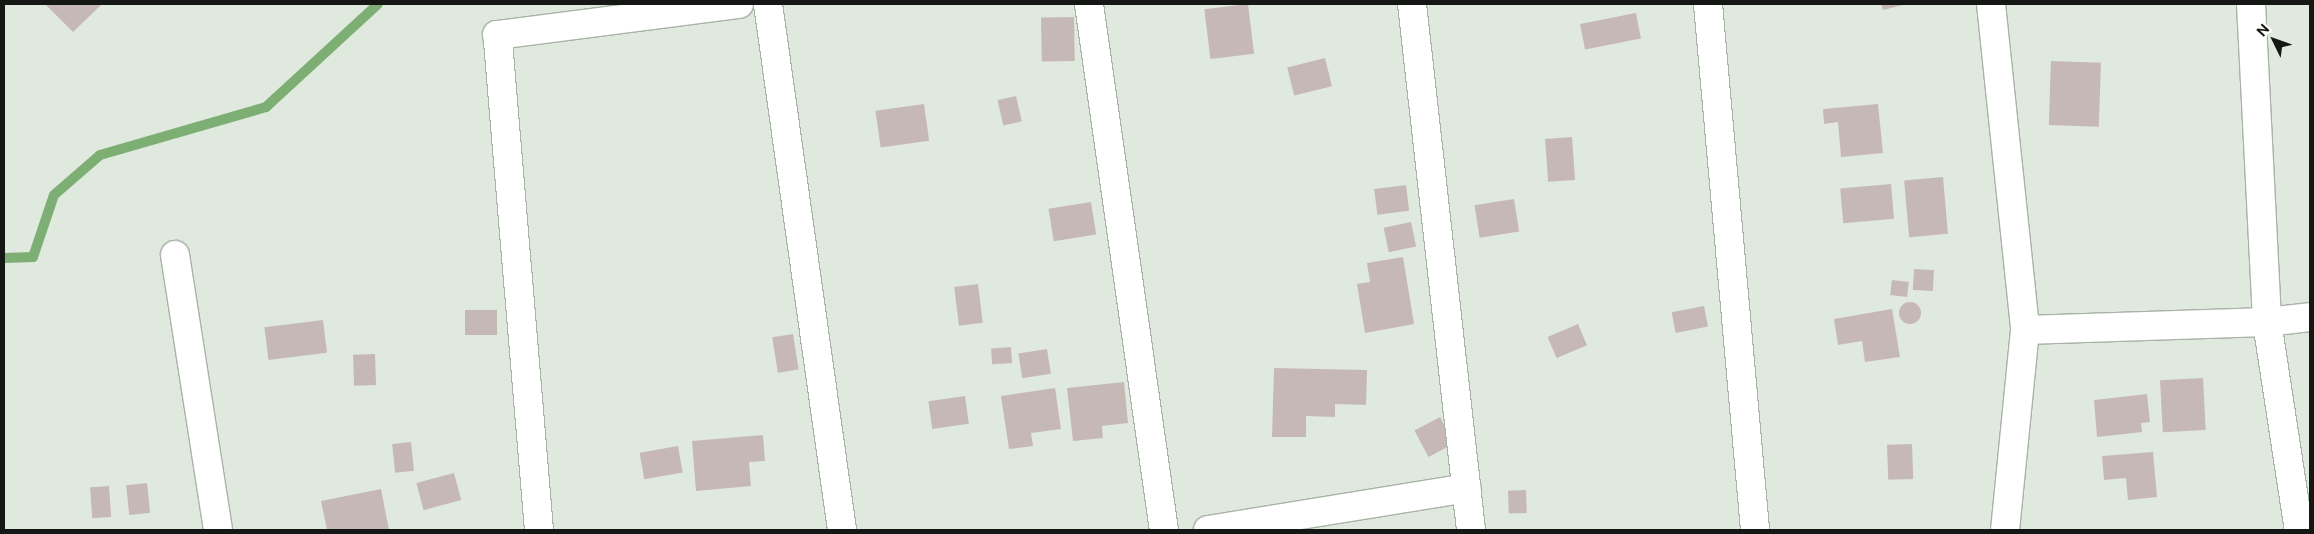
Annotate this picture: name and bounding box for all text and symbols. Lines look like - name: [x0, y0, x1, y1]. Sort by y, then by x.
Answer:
- north arrow: [2249, 15, 2299, 65]
- text: N: [2253, 21, 2272, 39]

